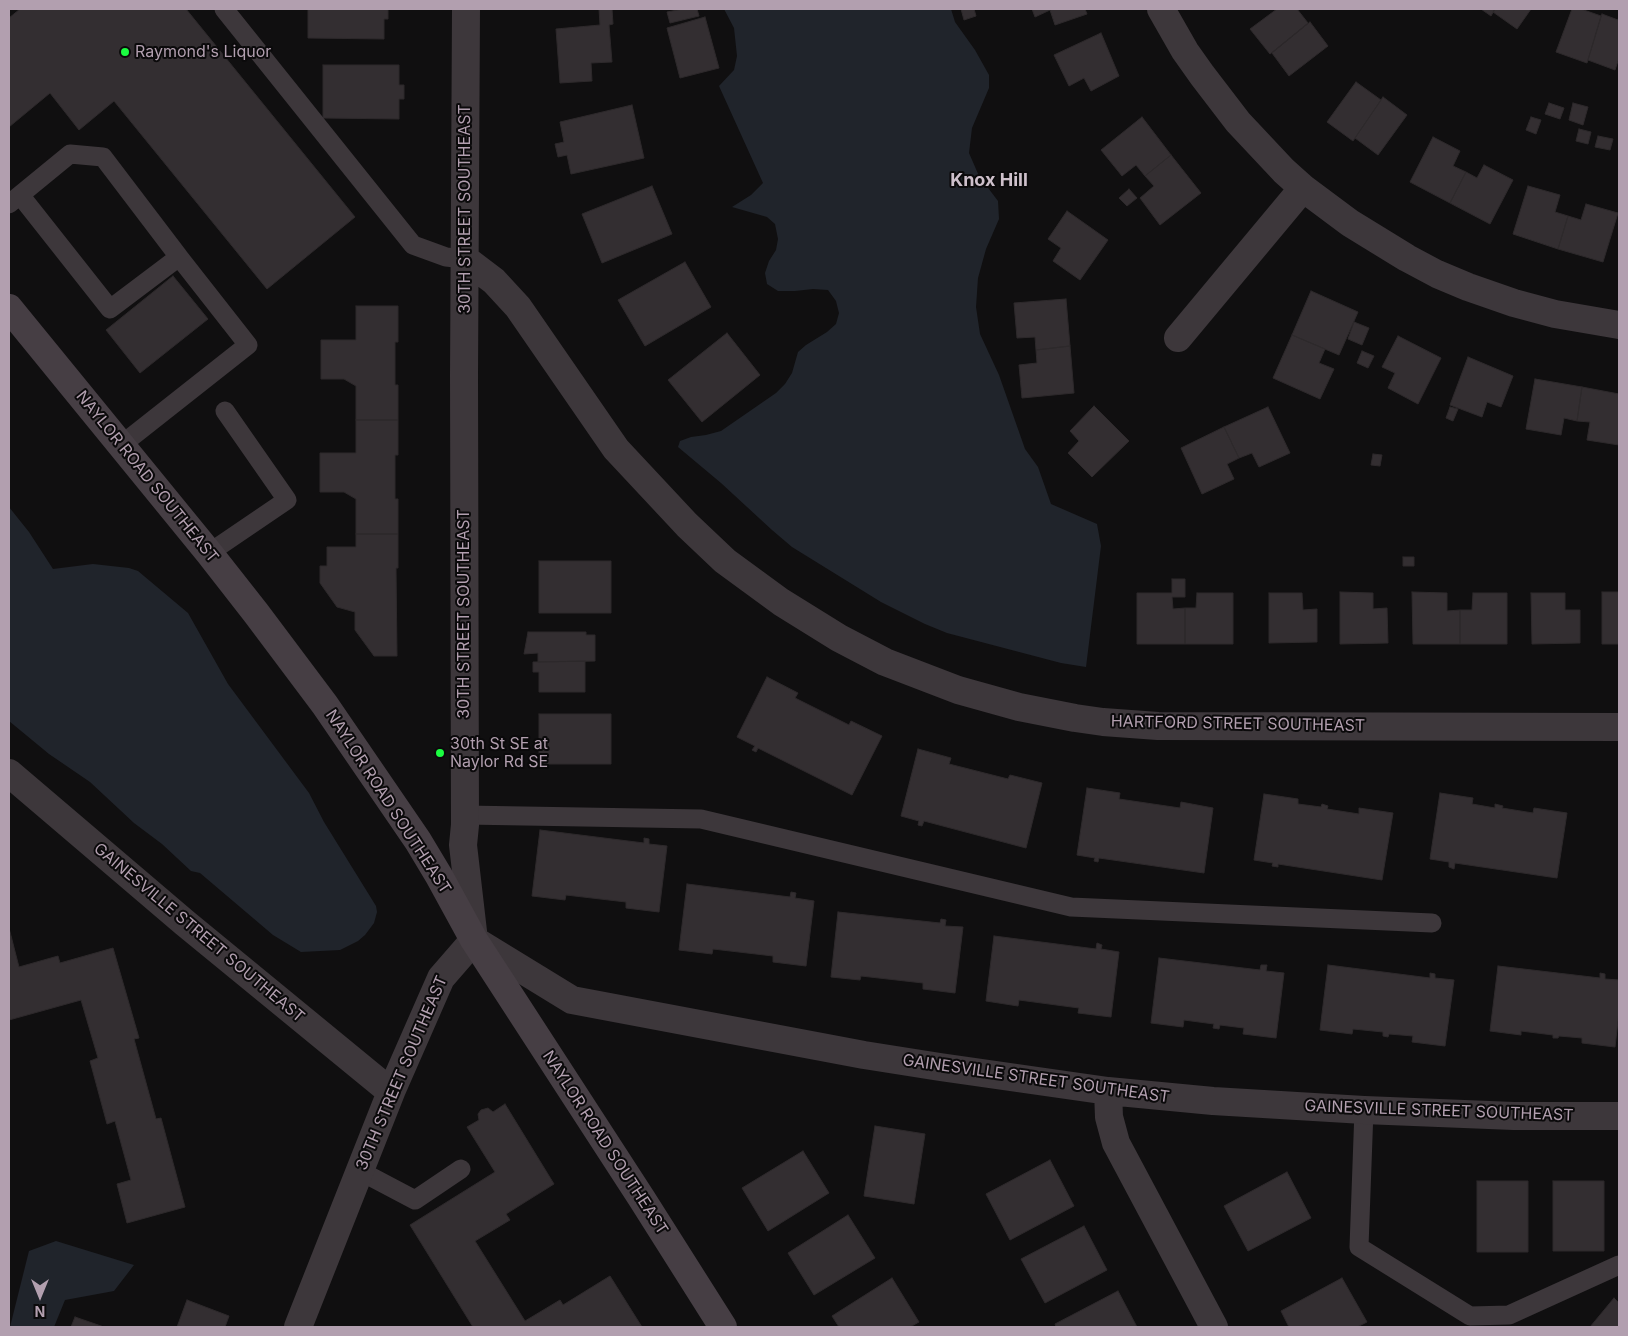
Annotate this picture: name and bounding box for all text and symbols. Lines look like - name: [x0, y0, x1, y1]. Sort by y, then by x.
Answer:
- place label: Raymond's Liquor: [135, 42, 271, 62]
- marker: Raymond's Liquor: [119, 46, 131, 58]
- street label: 30TH STREET SOUTHEAST: [455, 104, 475, 314]
- district label: Knox Hill: [950, 170, 1028, 192]
- street label: NAYLOR ROAD SOUTHEAST: [72, 387, 222, 567]
- street label: 30TH STREET SOUTHEAST: [454, 509, 474, 719]
- street label: NAYLOR ROAD SOUTHEAST: [321, 706, 455, 898]
- street label: HARTFORD STREET SOUTHEAST: [1111, 712, 1365, 736]
- place label: 30th St SE at Naylor Rd SE: [450, 734, 548, 772]
- marker: 30th St SE at Naylor Rd SE: [434, 747, 446, 759]
- street label: GAINESVILLE STREET SOUTHEAST: [90, 839, 308, 1027]
- street label: 30TH STREET SOUTHEAST: [352, 973, 452, 1173]
- street label: NAYLOR ROAD SOUTHEAST: [538, 1047, 672, 1239]
- street label: GAINESVILLE STREET SOUTHEAST: [901, 1051, 1171, 1107]
- street label: GAINESVILLE STREET SOUTHEAST: [1304, 1097, 1574, 1125]
- north arrow: [15, 1271, 65, 1321]
- text: N: [35, 1303, 45, 1320]

